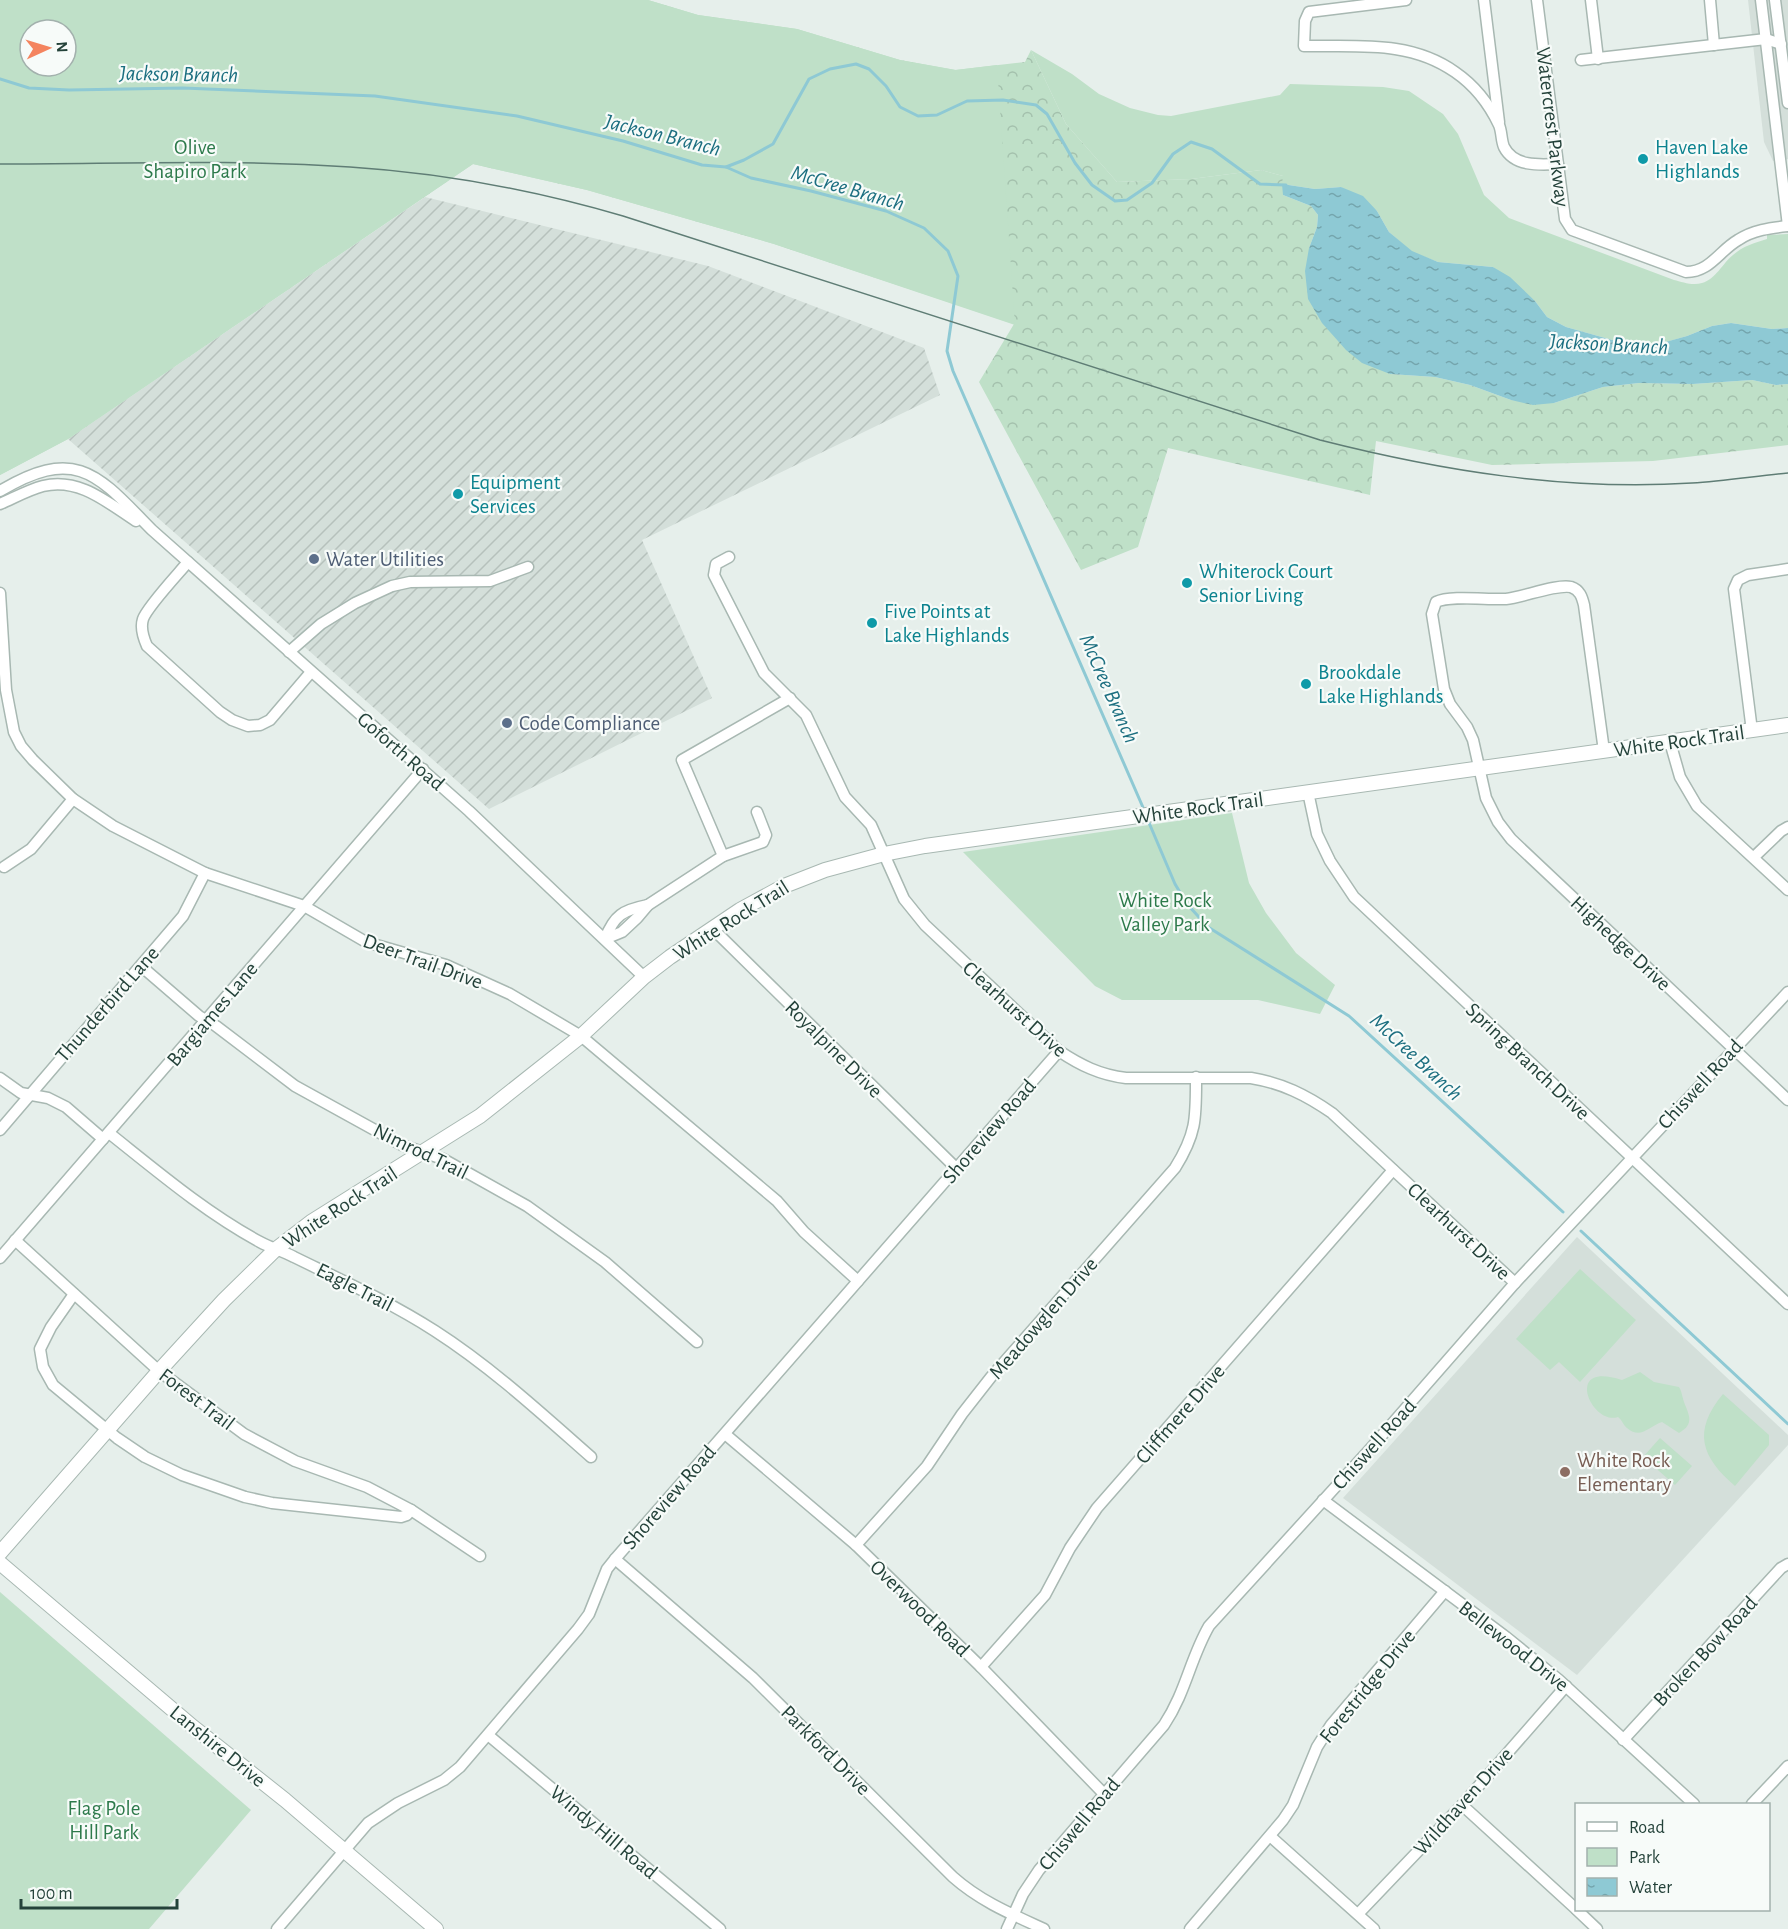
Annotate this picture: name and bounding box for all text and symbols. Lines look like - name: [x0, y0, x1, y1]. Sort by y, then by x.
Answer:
- north arrow: [18, 18, 78, 78]
- text: N: [54, 41, 70, 53]
- street label: Watercrest Parkway: [1532, 46, 1573, 208]
- water label: Jackson Branch: [118, 62, 238, 86]
- water label: Jackson Branch: [602, 110, 723, 160]
- park label: Olive Shapiro Park: [144, 137, 247, 182]
- place label: Haven Lake Highlands: [1655, 137, 1748, 182]
- marker: Haven Lake Highlands: [1636, 152, 1650, 166]
- water label: McCree Branch: [789, 161, 907, 215]
- water label: Jackson Branch: [1548, 330, 1669, 358]
- place label: Equipment Services: [470, 472, 561, 517]
- marker: Equipment Services: [451, 487, 465, 501]
- place label: Water Utilities: [326, 549, 444, 570]
- marker: Water Utilities: [307, 552, 321, 566]
- place label: Whiterock Court Senior Living: [1199, 561, 1333, 606]
- marker: Whiterock Court Senior Living: [1180, 576, 1194, 590]
- place label: Five Points at Lake Highlands: [884, 601, 1010, 646]
- marker: Five Points at Lake Highlands: [865, 616, 879, 630]
- water label: McCree Branch: [1075, 631, 1143, 746]
- place label: Brookdale Lake Highlands: [1318, 662, 1444, 707]
- marker: Brookdale Lake Highlands: [1299, 677, 1313, 691]
- street label: Goforth Road: [353, 708, 448, 795]
- place label: Code Compliance: [519, 713, 660, 734]
- marker: Code Compliance: [500, 716, 514, 730]
- street label: White Rock Trail: [1612, 722, 1746, 761]
- street label: White Rock Trail: [1131, 789, 1265, 828]
- street label: White Rock Trail: [670, 877, 793, 964]
- park label: White Rock Valley Park: [1119, 890, 1212, 935]
- street label: Highedge Drive: [1567, 892, 1675, 995]
- street label: Deer Trail Drive: [360, 930, 486, 993]
- street label: Thunderbird Lane: [52, 943, 163, 1066]
- street label: Clearhurst Drive: [959, 957, 1071, 1061]
- street label: Bargiames Lane: [163, 958, 262, 1070]
- street label: Royalpine Drive: [781, 997, 886, 1102]
- street label: Spring Branch Drive: [1462, 999, 1594, 1124]
- water label: McCree Branch: [1366, 1009, 1467, 1105]
- street label: Chiswell Road: [1654, 1035, 1747, 1133]
- street label: Shoreview Road: [939, 1075, 1040, 1187]
- street label: Nimrod Trail: [370, 1119, 472, 1183]
- street label: White Rock Trail: [279, 1163, 401, 1252]
- street label: Clearhurst Drive: [1403, 1179, 1514, 1284]
- street label: Meadowglen Drive: [985, 1254, 1102, 1383]
- street label: Eagle Trail: [313, 1259, 397, 1316]
- street label: Cliffmere Drive: [1132, 1361, 1229, 1468]
- street label: Forest Trail: [155, 1364, 238, 1434]
- street label: Chiswell Road: [1328, 1395, 1420, 1494]
- street label: Shoreview Road: [619, 1441, 720, 1553]
- place label: White Rock Elementary: [1577, 1450, 1672, 1495]
- marker: White Rock Elementary: [1558, 1465, 1572, 1479]
- street label: Overwood Road: [866, 1556, 974, 1661]
- street label: Broken Bow Road: [1649, 1592, 1761, 1710]
- street label: Bellewood Drive: [1455, 1597, 1573, 1696]
- street label: Forestridge Drive: [1315, 1626, 1419, 1747]
- street label: Lanshire Drive: [166, 1702, 270, 1791]
- street label: Parkford Drive: [777, 1702, 874, 1799]
- street label: Wildhaven Drive: [1410, 1744, 1517, 1859]
- street label: Chiswell Road: [1035, 1774, 1124, 1875]
- street label: Windy Hill Road: [546, 1782, 661, 1883]
- park label: Flag Pole Hill Park: [68, 1798, 140, 1843]
- legend: [1575, 1803, 1770, 1911]
- text: Road: [1629, 1819, 1665, 1837]
- text: Park: [1629, 1849, 1661, 1867]
- scale bar: [21, 1872, 177, 1910]
- text: Water: [1629, 1879, 1672, 1897]
- text: 100 m: [30, 1885, 73, 1903]

